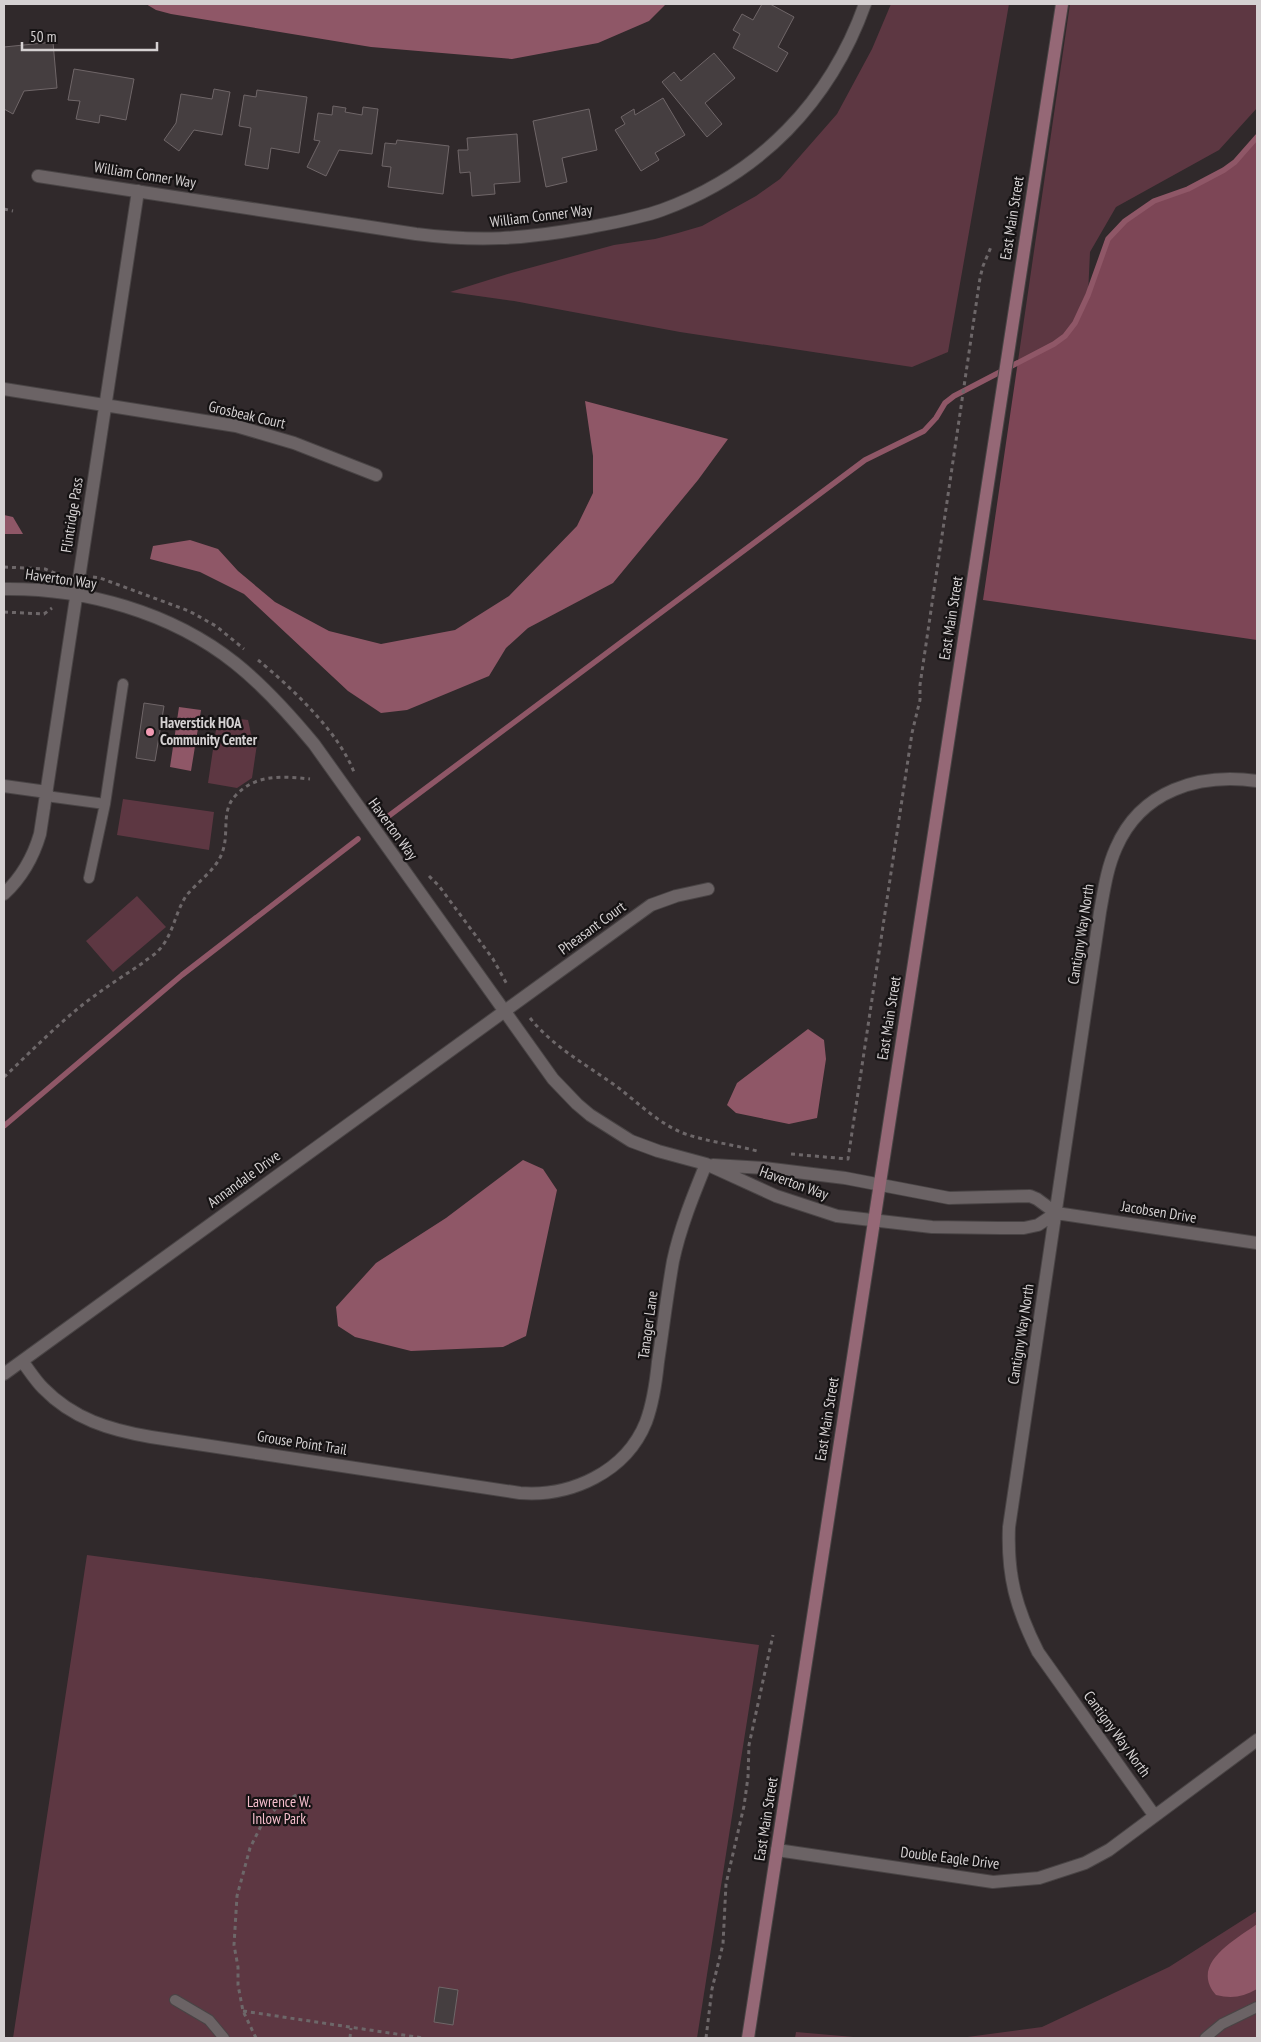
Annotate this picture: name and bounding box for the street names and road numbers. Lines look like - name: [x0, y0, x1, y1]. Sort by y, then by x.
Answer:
- street label: William Conner Way: [93, 157, 198, 192]
- street label: East Main Street: [996, 175, 1027, 261]
- street label: William Conner Way: [489, 200, 594, 231]
- street label: Grosbeak Court: [207, 396, 287, 433]
- street label: Flintridge Pass: [56, 476, 87, 554]
- street label: Haverton Way: [24, 564, 98, 593]
- street label: East Main Street: [935, 575, 966, 661]
- street label: Haverton Way: [365, 794, 422, 864]
- street label: Cantigny Way North: [1063, 882, 1098, 986]
- street label: Pheasant Court: [554, 897, 629, 958]
- street label: East Main Street: [873, 975, 904, 1061]
- street label: Annandale Drive: [204, 1146, 284, 1211]
- street label: Haverton Way: [757, 1161, 831, 1204]
- street label: Jacobsen Drive: [1119, 1196, 1198, 1227]
- street label: Cantigny Way North: [1003, 1282, 1038, 1386]
- street label: Tanager Lane: [633, 1290, 662, 1360]
- street label: East Main Street: [811, 1376, 842, 1462]
- street label: Grouse Point Trail: [256, 1426, 349, 1459]
- street label: Cantigny Way North: [1080, 1687, 1155, 1780]
- street label: East Main Street: [750, 1776, 781, 1862]
- street label: Double Eagle Drive: [900, 1842, 1000, 1873]

